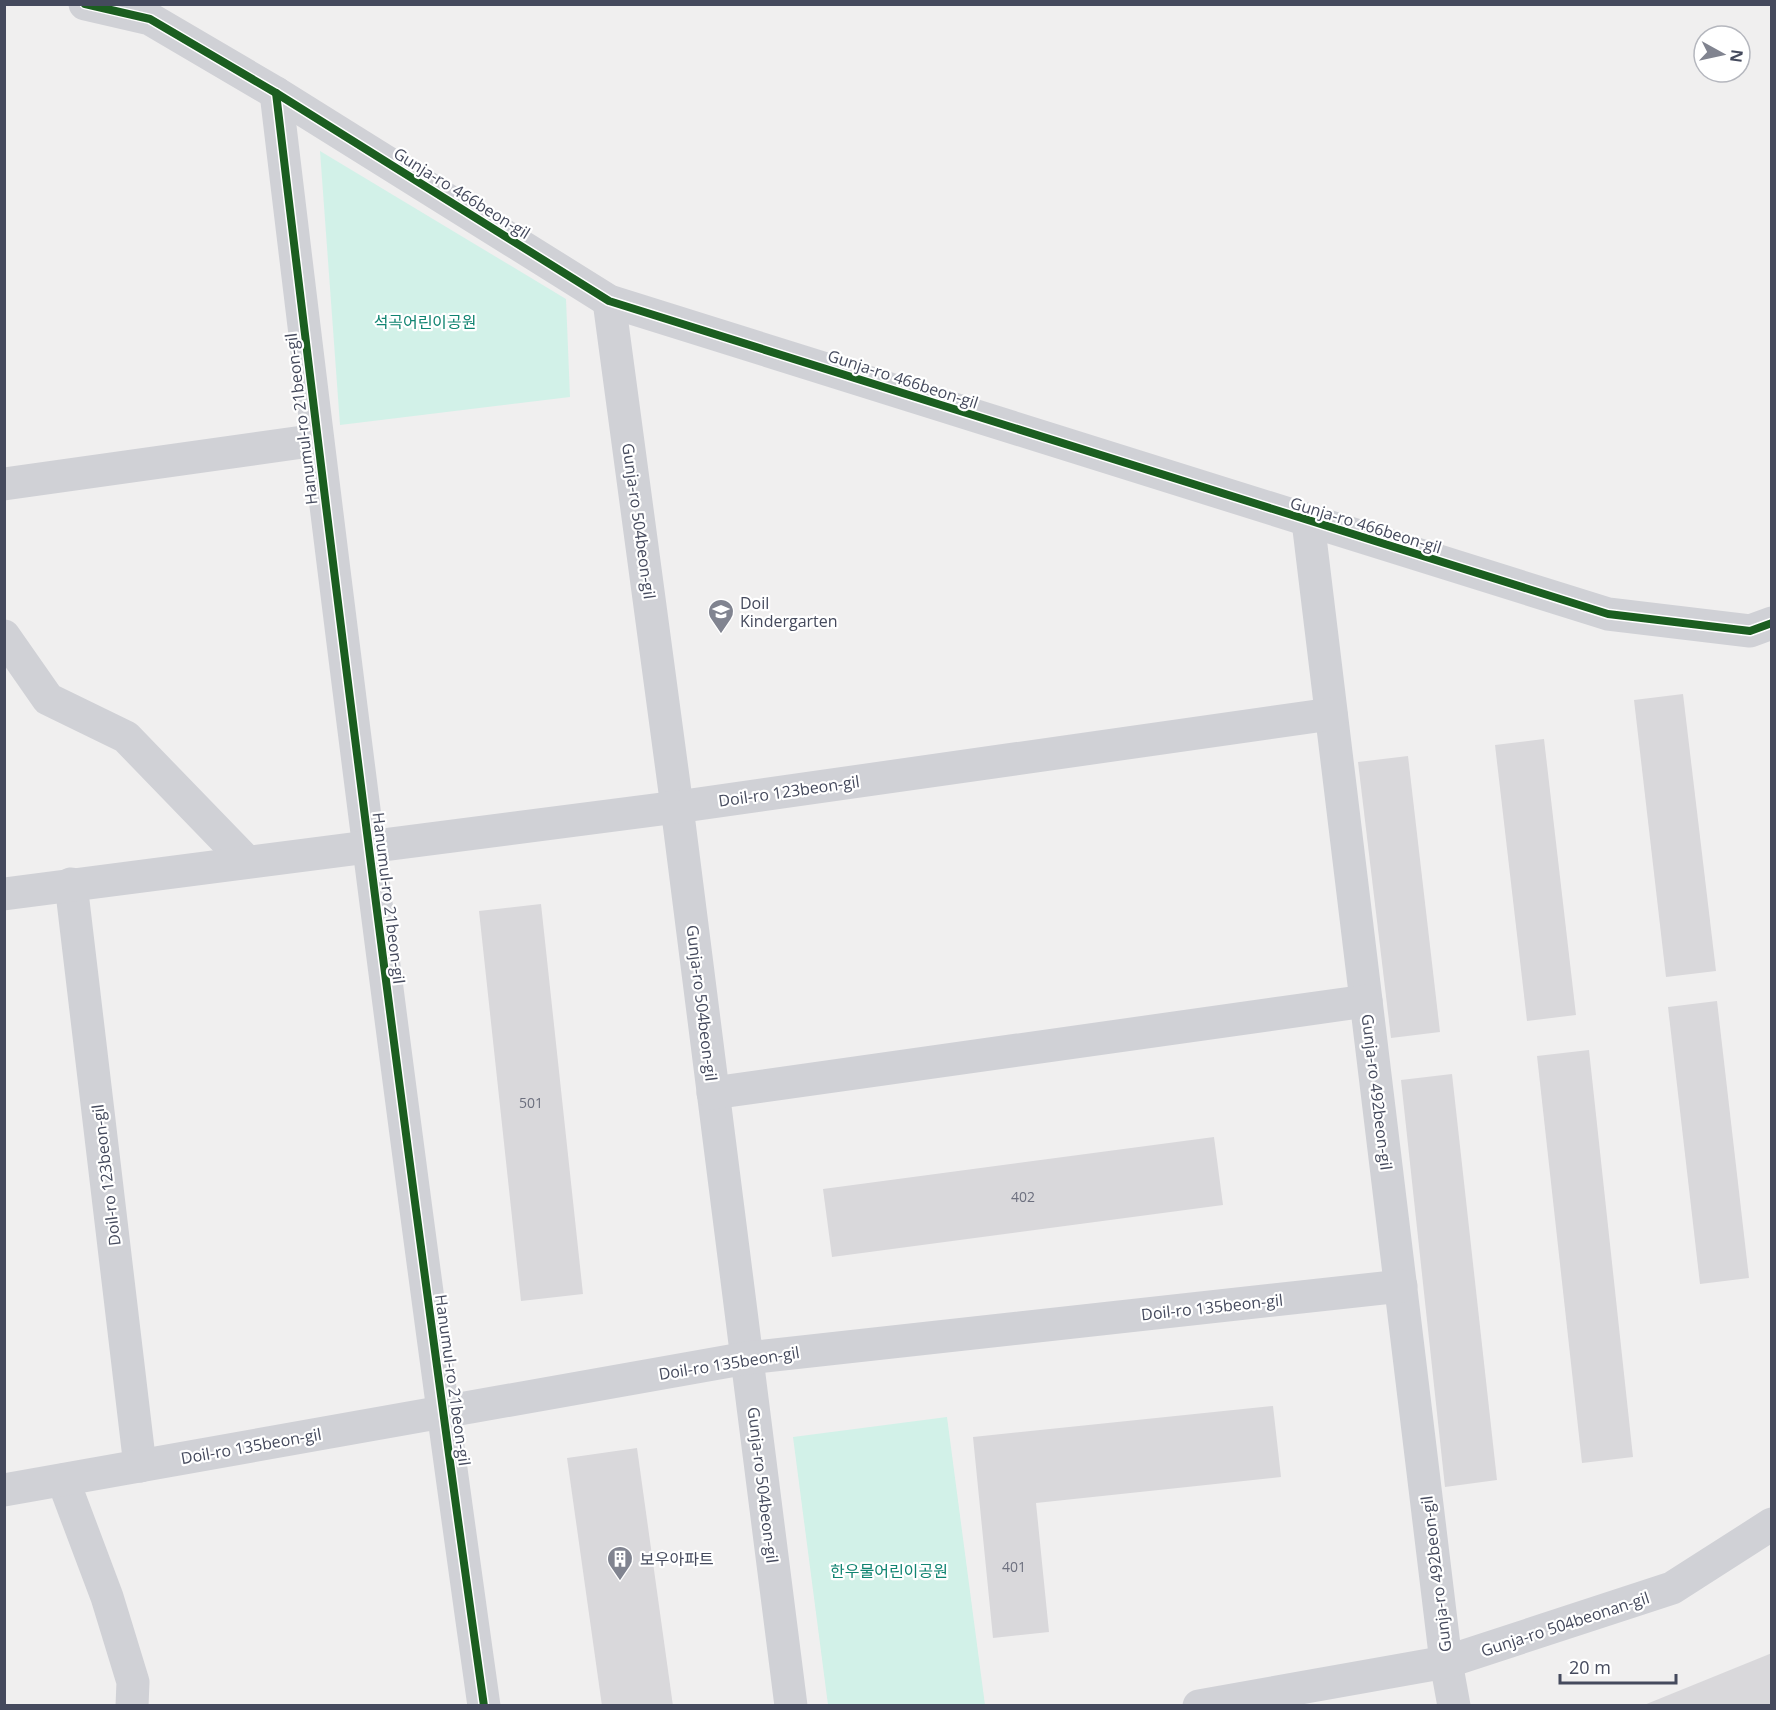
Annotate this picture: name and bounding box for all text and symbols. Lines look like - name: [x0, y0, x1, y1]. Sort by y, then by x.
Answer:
- north arrow: [1692, 24, 1752, 84]
- text: N: [1725, 48, 1749, 64]
- street label: Gunja-ro 466beon-gil: [389, 142, 535, 244]
- park label: 석곡어린이공원: [373, 311, 477, 333]
- street label: Hanumul-ro 21beon-gil: [280, 332, 322, 506]
- street label: Gunja-ro 466beon-gil: [825, 344, 981, 414]
- street label: Gunja-ro 504beon-gil: [617, 442, 661, 600]
- street label: Gunja-ro 466beon-gil: [1288, 491, 1444, 559]
- place label: Doil Kindergarten: [740, 592, 838, 632]
- school or university icon: Doil Kindergarten: [706, 597, 736, 635]
- street label: Doil-ro 123beon-gil: [717, 770, 861, 812]
- street label: Hanumul-ro 21beon-gil: [368, 811, 410, 985]
- street label: Gunja-ro 504beon-gil: [682, 924, 722, 1082]
- street label: Gunja-ro 492beon-gil: [1357, 1013, 1397, 1171]
- house number: 501: [519, 1093, 543, 1112]
- street label: Doil-ro 123beon-gil: [86, 1103, 126, 1247]
- house number: 402: [1011, 1187, 1035, 1206]
- street label: Doil-ro 135beon-gil: [1140, 1289, 1284, 1325]
- street label: Hanumul-ro 21beon-gil: [430, 1293, 476, 1467]
- street label: Doil-ro 135beon-gil: [657, 1341, 801, 1385]
- street label: Gunja-ro 504beon-gil: [743, 1406, 783, 1564]
- street label: Doil-ro 135beon-gil: [179, 1423, 323, 1469]
- street label: Gunja-ro 492beon-gil: [1416, 1495, 1456, 1653]
- building icon: 보우아파트: [605, 1544, 635, 1582]
- place label: 보우아파트: [640, 1548, 714, 1570]
- house number: 401: [1002, 1557, 1026, 1576]
- park label: 한우물어린이공원: [830, 1560, 948, 1582]
- street label: Gunja-ro 504beonan-gil: [1478, 1586, 1652, 1662]
- scale bar: [1560, 1647, 1676, 1685]
- text: 20 m: [1569, 1655, 1611, 1679]

